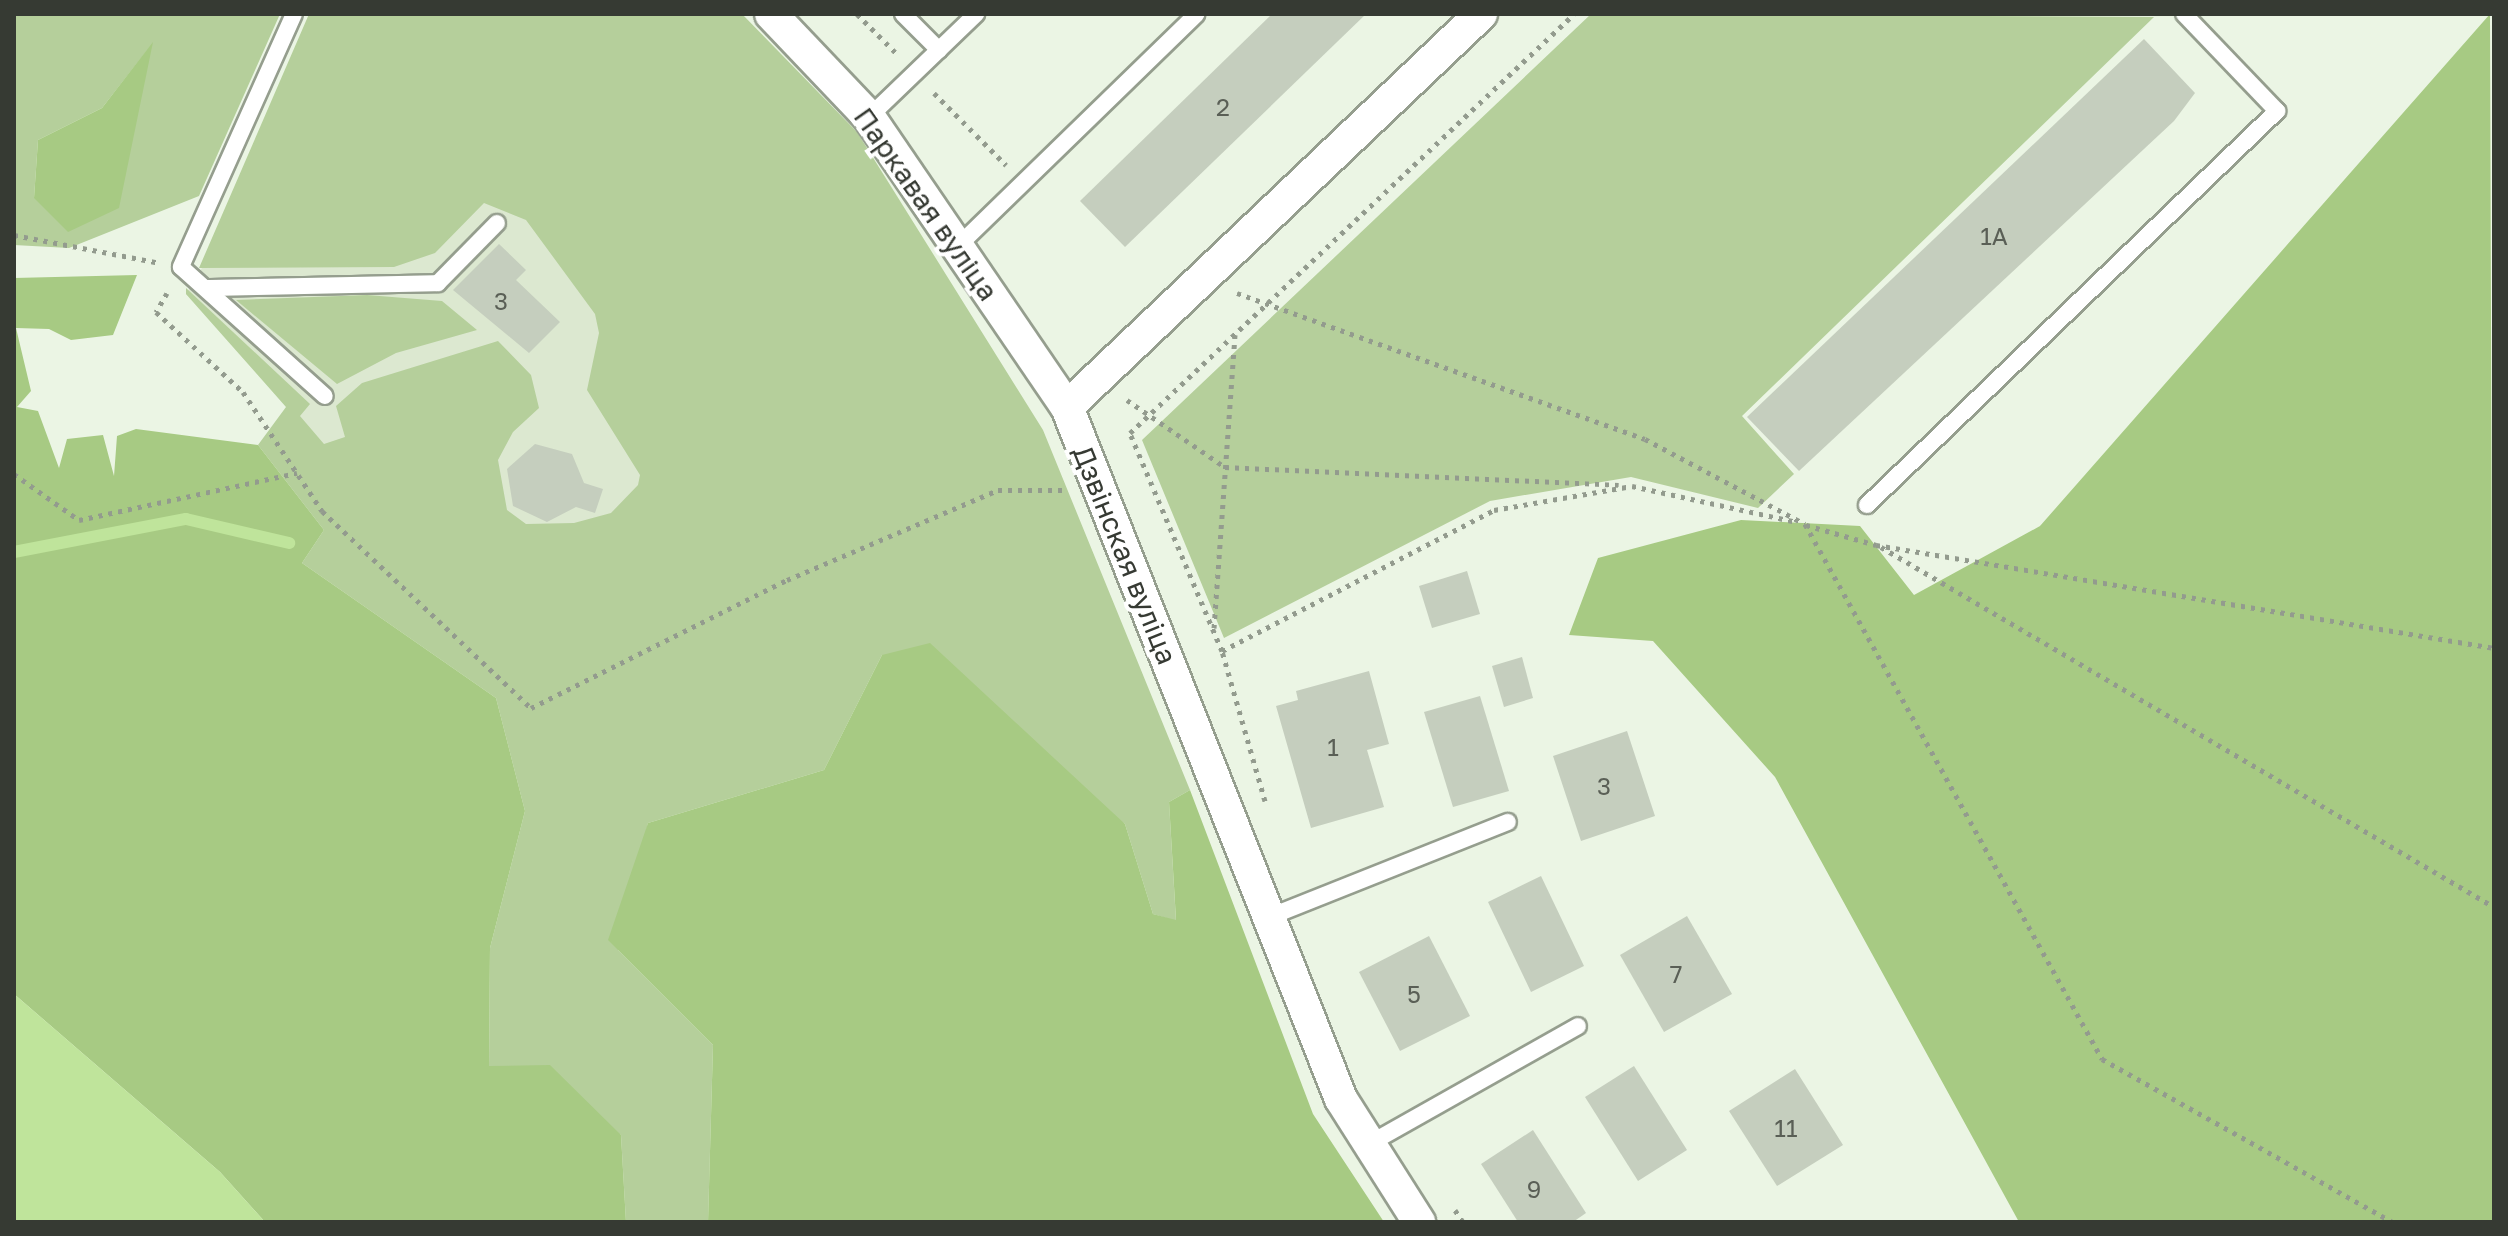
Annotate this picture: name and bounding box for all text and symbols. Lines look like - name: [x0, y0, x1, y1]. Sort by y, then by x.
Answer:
- house number: 2: [1216, 93, 1230, 121]
- street label: Паркавая вуліца: [847, 101, 1005, 307]
- house number: 1А: [1980, 222, 2008, 250]
- house number: 3: [494, 287, 508, 315]
- street label: Дзвінская вуліца: [1066, 441, 1184, 669]
- house number: 1: [1327, 733, 1339, 761]
- house number: 3: [1597, 772, 1611, 800]
- house number: 7: [1670, 960, 1682, 988]
- house number: 5: [1407, 980, 1421, 1008]
- house number: 11: [1774, 1114, 1798, 1142]
- house number: 9: [1527, 1175, 1541, 1203]

